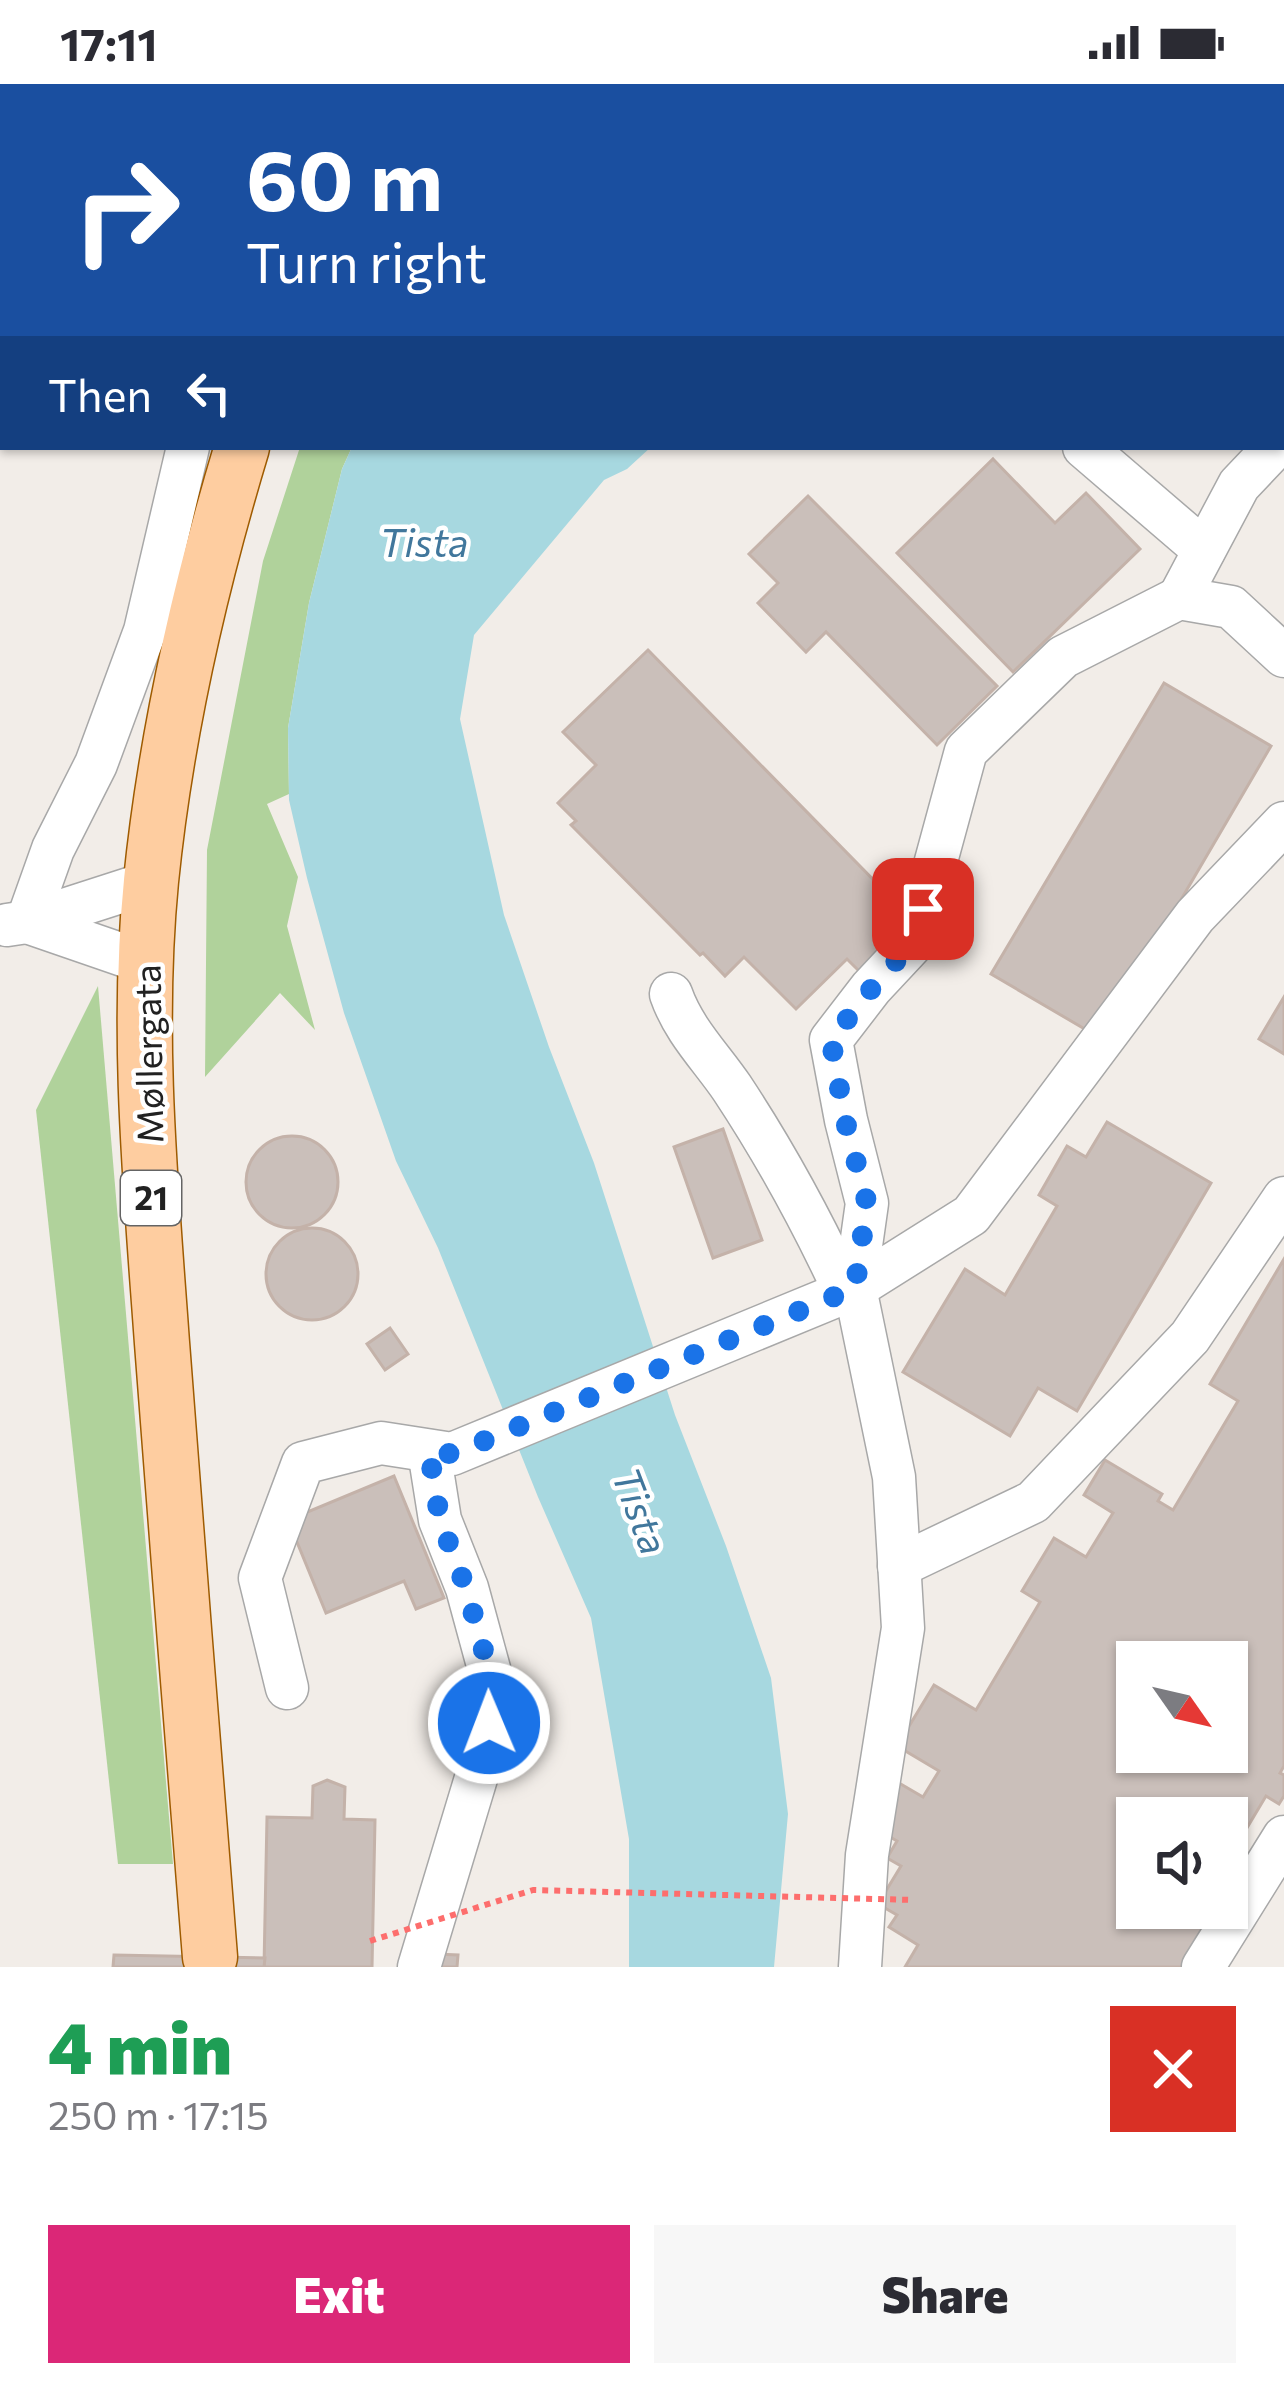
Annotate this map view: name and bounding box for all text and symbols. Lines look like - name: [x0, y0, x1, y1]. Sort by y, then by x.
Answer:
- text: 17:11: [60, 15, 158, 70]
- text: 60 m: [246, 126, 443, 228]
- icon: right: [48, 132, 204, 288]
- text: Turn right: [246, 228, 487, 294]
- icon: left: [176, 360, 242, 426]
- text: Then: [48, 366, 152, 421]
- water label: Tista: [379, 517, 469, 565]
- pin: [872, 858, 974, 960]
- icon: arrive: [890, 876, 956, 942]
- street label: Møllergata: [123, 964, 171, 1144]
- road number: 21: [121, 1171, 181, 1225]
- water label: Tista: [604, 1460, 680, 1560]
- north arrow: [1116, 1641, 1248, 1773]
- map controls: [1116, 1641, 1248, 1929]
- position arrow: [426, 1660, 552, 1786]
- button: sound: [1116, 1797, 1248, 1929]
- text: 4 min: [48, 2001, 232, 2089]
- button: close: [1110, 2006, 1236, 2132]
- text: 250 m · 17:15: [48, 2090, 269, 2138]
- button: Exit: [48, 2225, 630, 2363]
- button: Share: [654, 2225, 1236, 2363]

